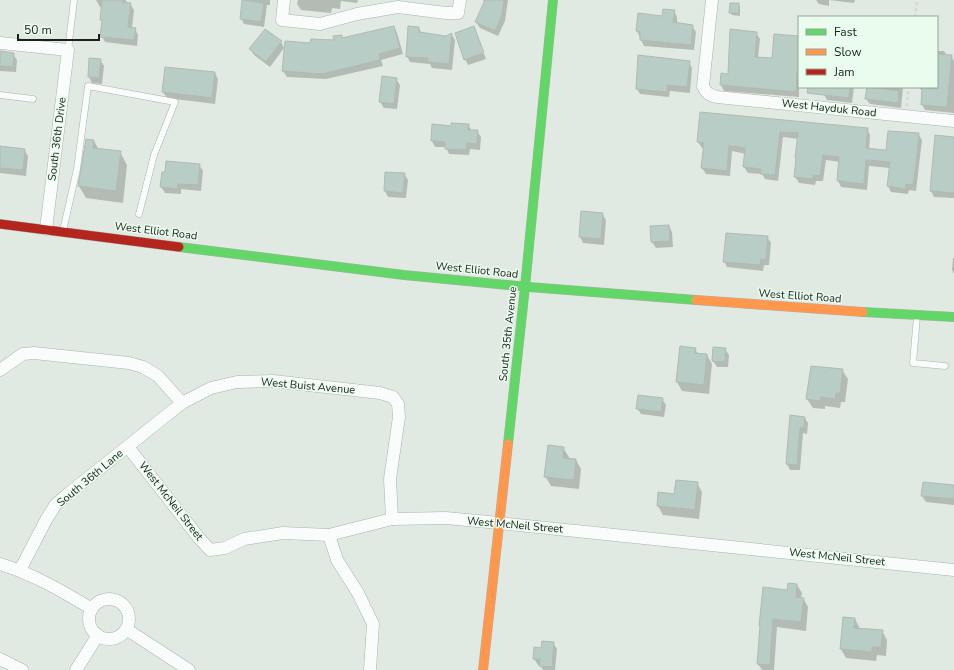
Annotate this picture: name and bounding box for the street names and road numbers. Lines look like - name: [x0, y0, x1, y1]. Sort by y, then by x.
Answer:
- street label: South 36th Drive: [44, 96, 70, 182]
- street label: West Hayduk Road: [781, 96, 877, 120]
- street label: West Elliot Road: [114, 218, 198, 244]
- street label: West Elliot Road: [435, 258, 519, 282]
- street label: South 35th Avenue: [496, 286, 520, 382]
- street label: West Elliot Road: [758, 286, 842, 306]
- street label: West Buist Avenue: [260, 374, 356, 398]
- street label: South 36th Lane: [54, 446, 126, 510]
- street label: West McNeil Street: [135, 458, 207, 544]
- street label: West McNeil Street: [466, 513, 564, 537]
- street label: West McNeil Street: [788, 545, 886, 570]

